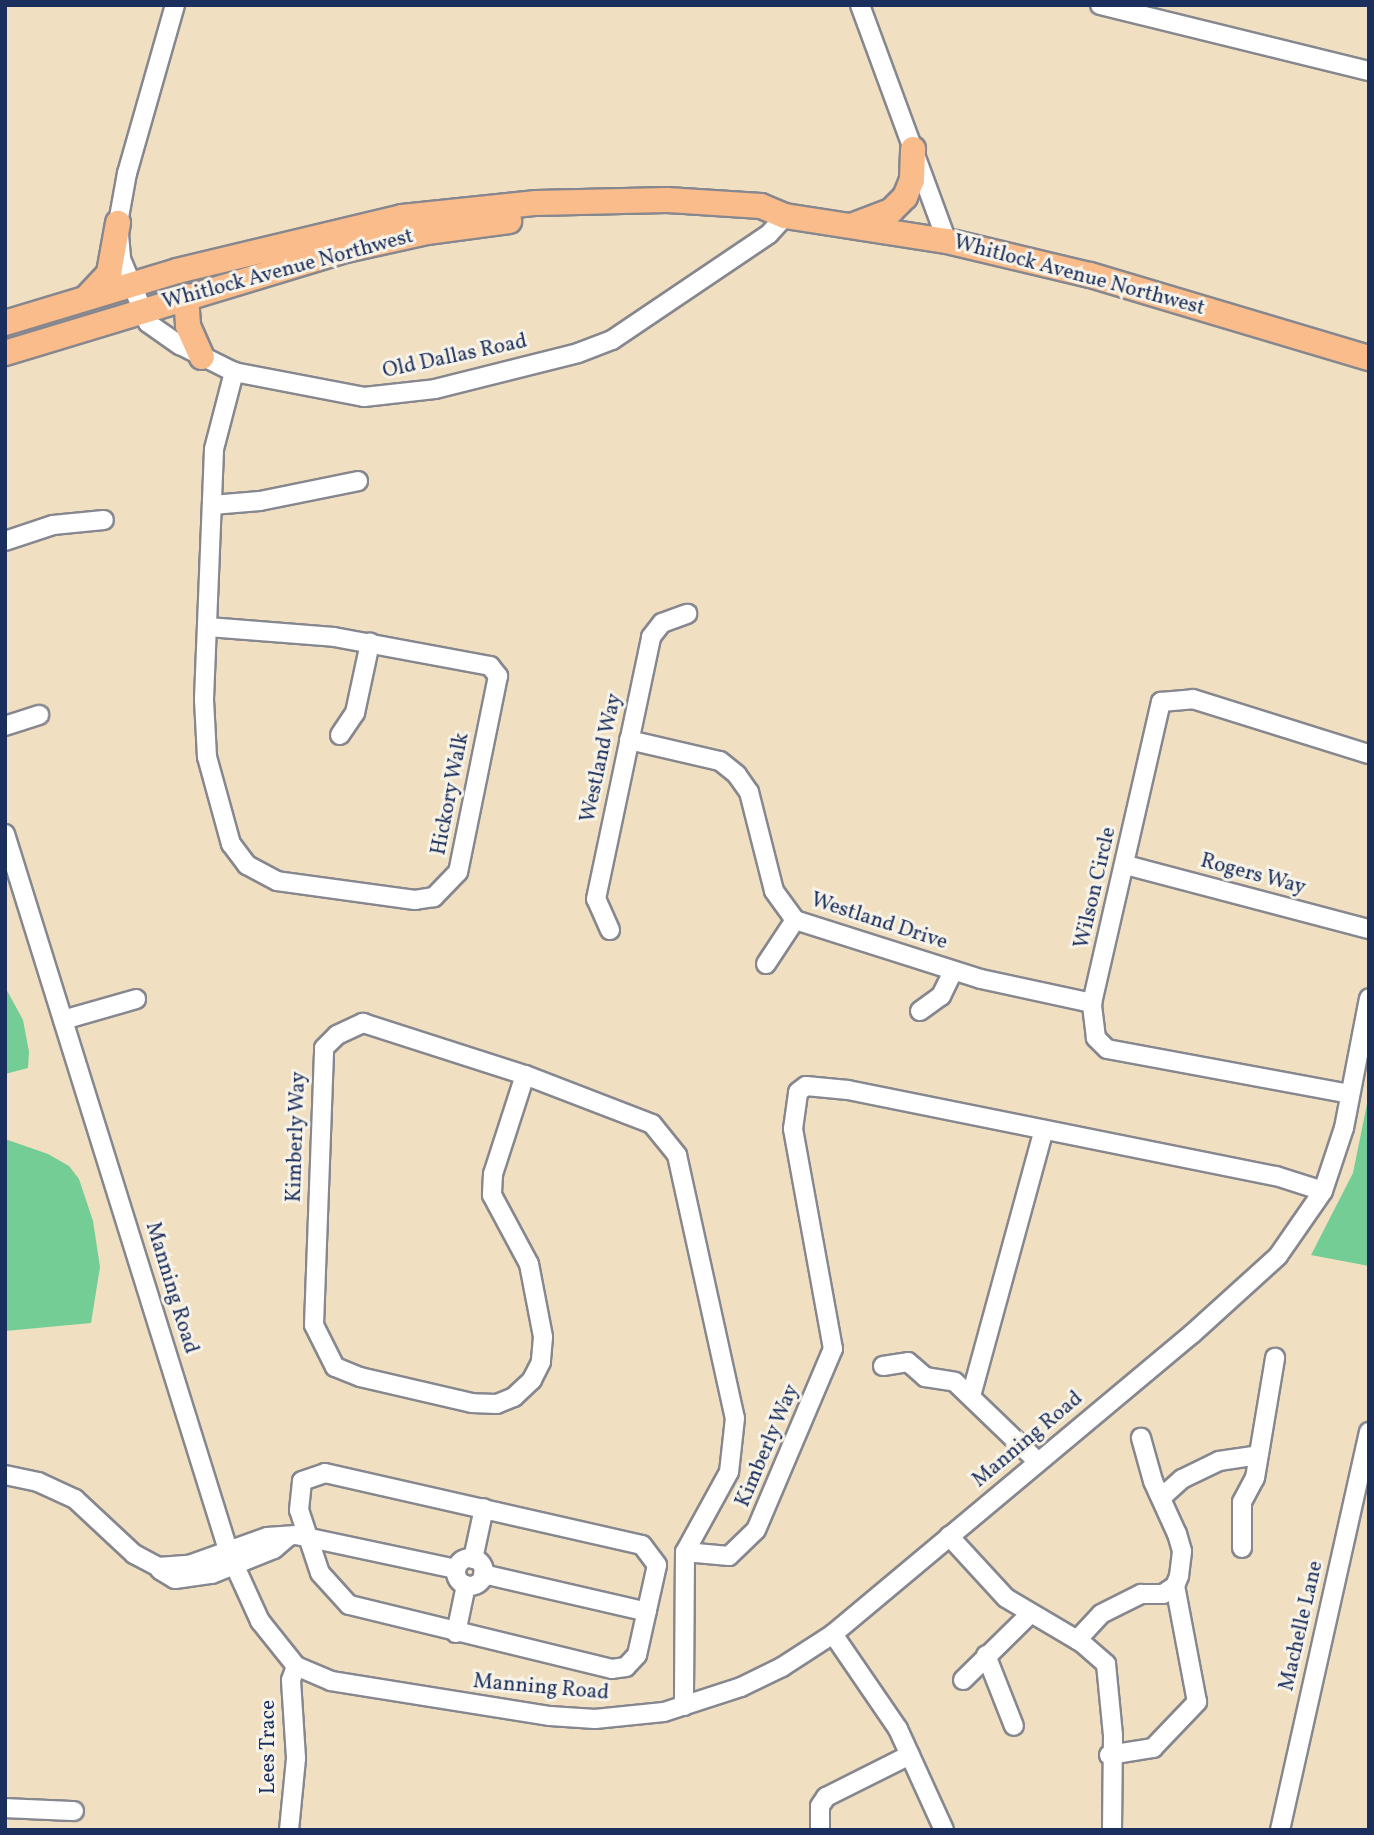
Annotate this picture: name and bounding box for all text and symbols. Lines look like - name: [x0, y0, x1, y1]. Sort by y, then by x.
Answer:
- street label: Whitlock Avenue Northwest: [160, 224, 416, 316]
- street label: Whitlock Avenue Northwest: [951, 230, 1207, 322]
- street label: Old Dallas Road: [380, 329, 530, 385]
- street label: Westland Way: [576, 691, 628, 825]
- street label: Hickory Walk: [427, 730, 475, 858]
- street label: Wilson Circle: [1070, 825, 1122, 951]
- street label: Rogers Way: [1197, 849, 1309, 901]
- street label: Westland Drive: [807, 888, 951, 956]
- street label: Kimberly Way: [282, 1071, 312, 1203]
- street label: Manning Road: [139, 1219, 203, 1357]
- street label: Kimberly Way: [731, 1380, 805, 1512]
- street label: Manning Road: [968, 1387, 1088, 1493]
- street label: Machelle Lane: [1275, 1558, 1329, 1694]
- street label: Manning Road: [472, 1670, 610, 1706]
- street label: Lees Trace: [256, 1700, 282, 1794]

